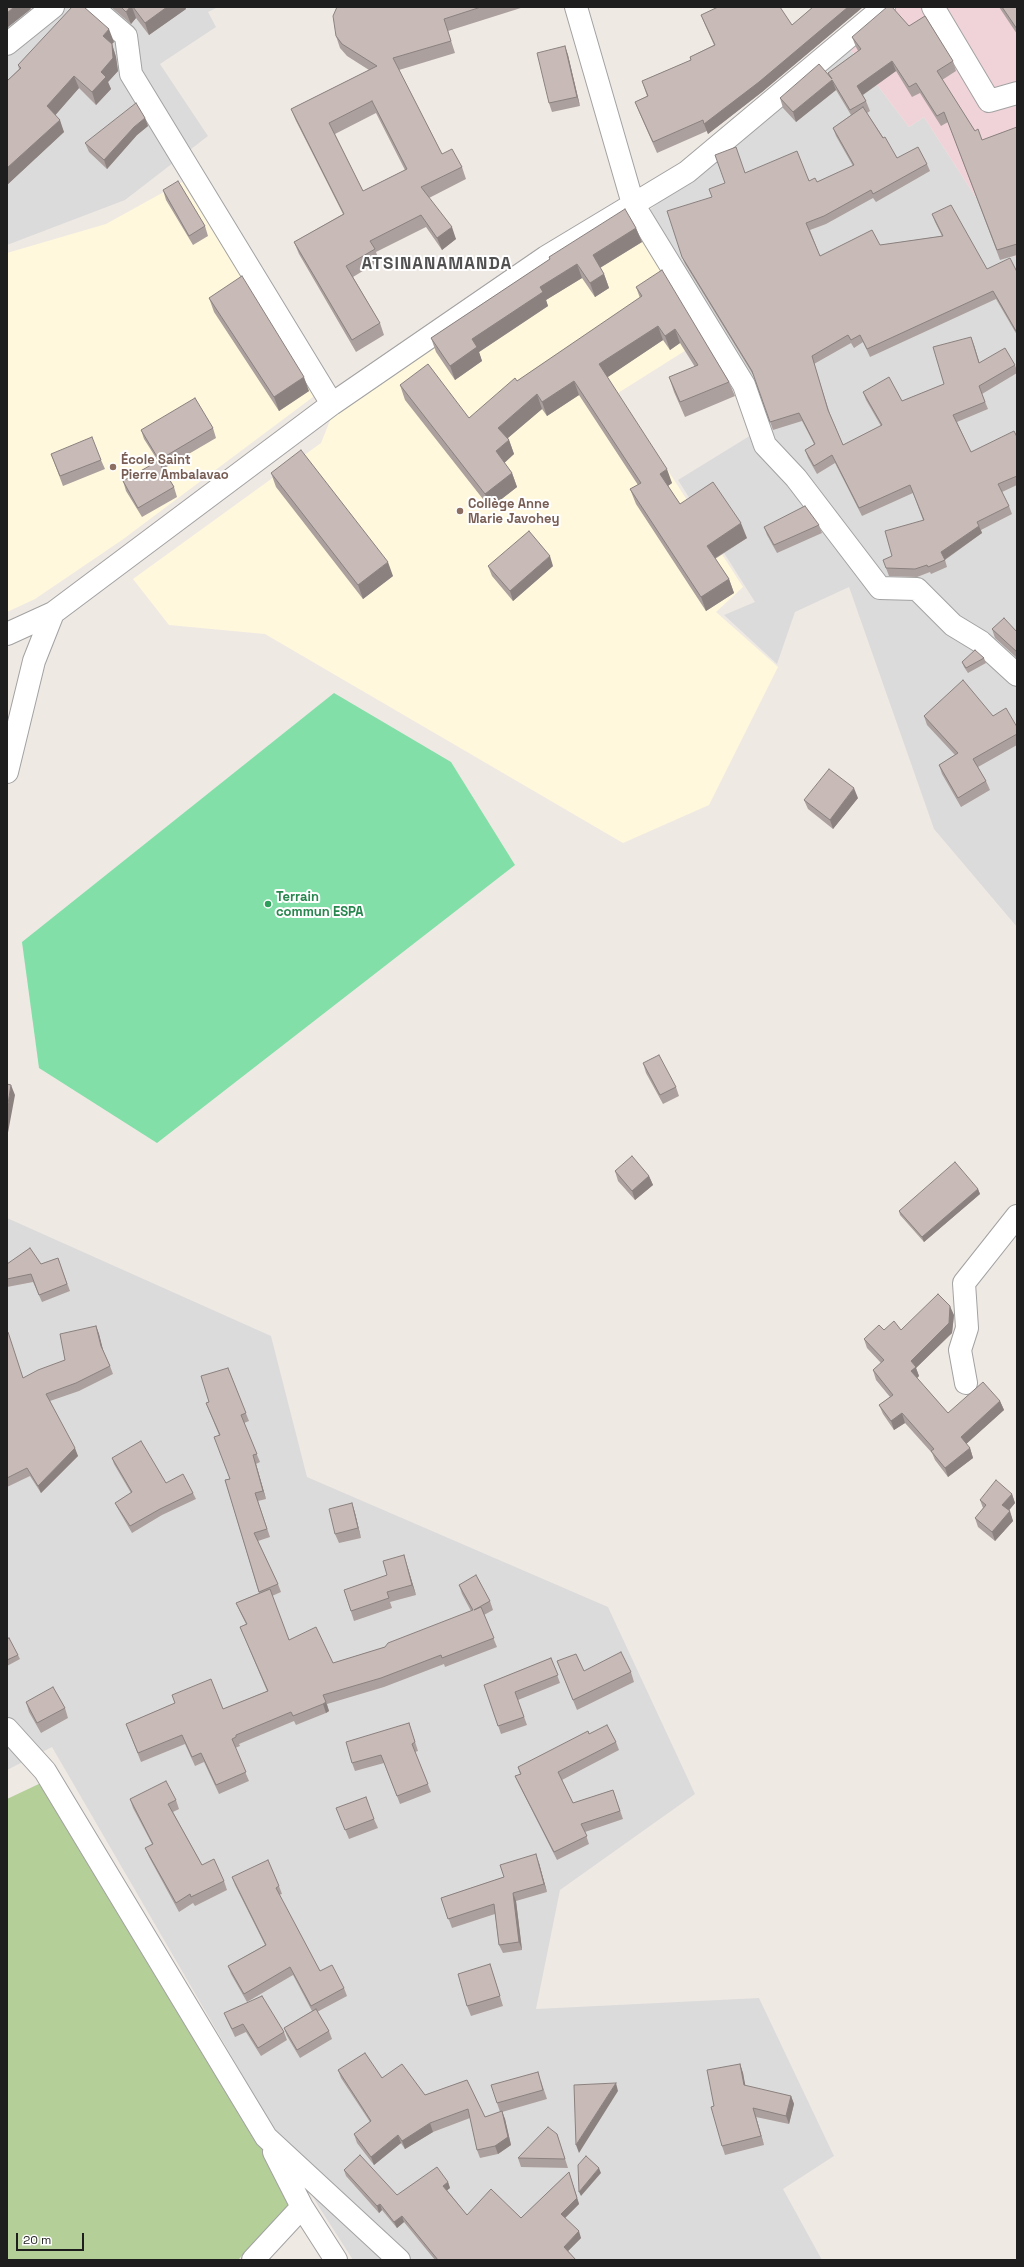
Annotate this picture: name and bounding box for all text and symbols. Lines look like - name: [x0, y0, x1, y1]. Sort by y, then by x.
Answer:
- district label: ATSINANAMANDA: [362, 254, 512, 274]
- place label: École Saint Pierre Ambalavao: [121, 452, 229, 483]
- marker: École Saint Pierre Ambalavao: [108, 462, 118, 472]
- place label: Collège Anne Marie Javohey: [468, 496, 559, 527]
- marker: Collège Anne Marie Javohey: [455, 506, 465, 516]
- place label: Terrain commun ESPA: [276, 889, 363, 920]
- marker: Terrain commun ESPA: [263, 899, 273, 909]
- scale bar: [18, 2225, 86, 2251]
- text: 20 m: [23, 2232, 51, 2248]

